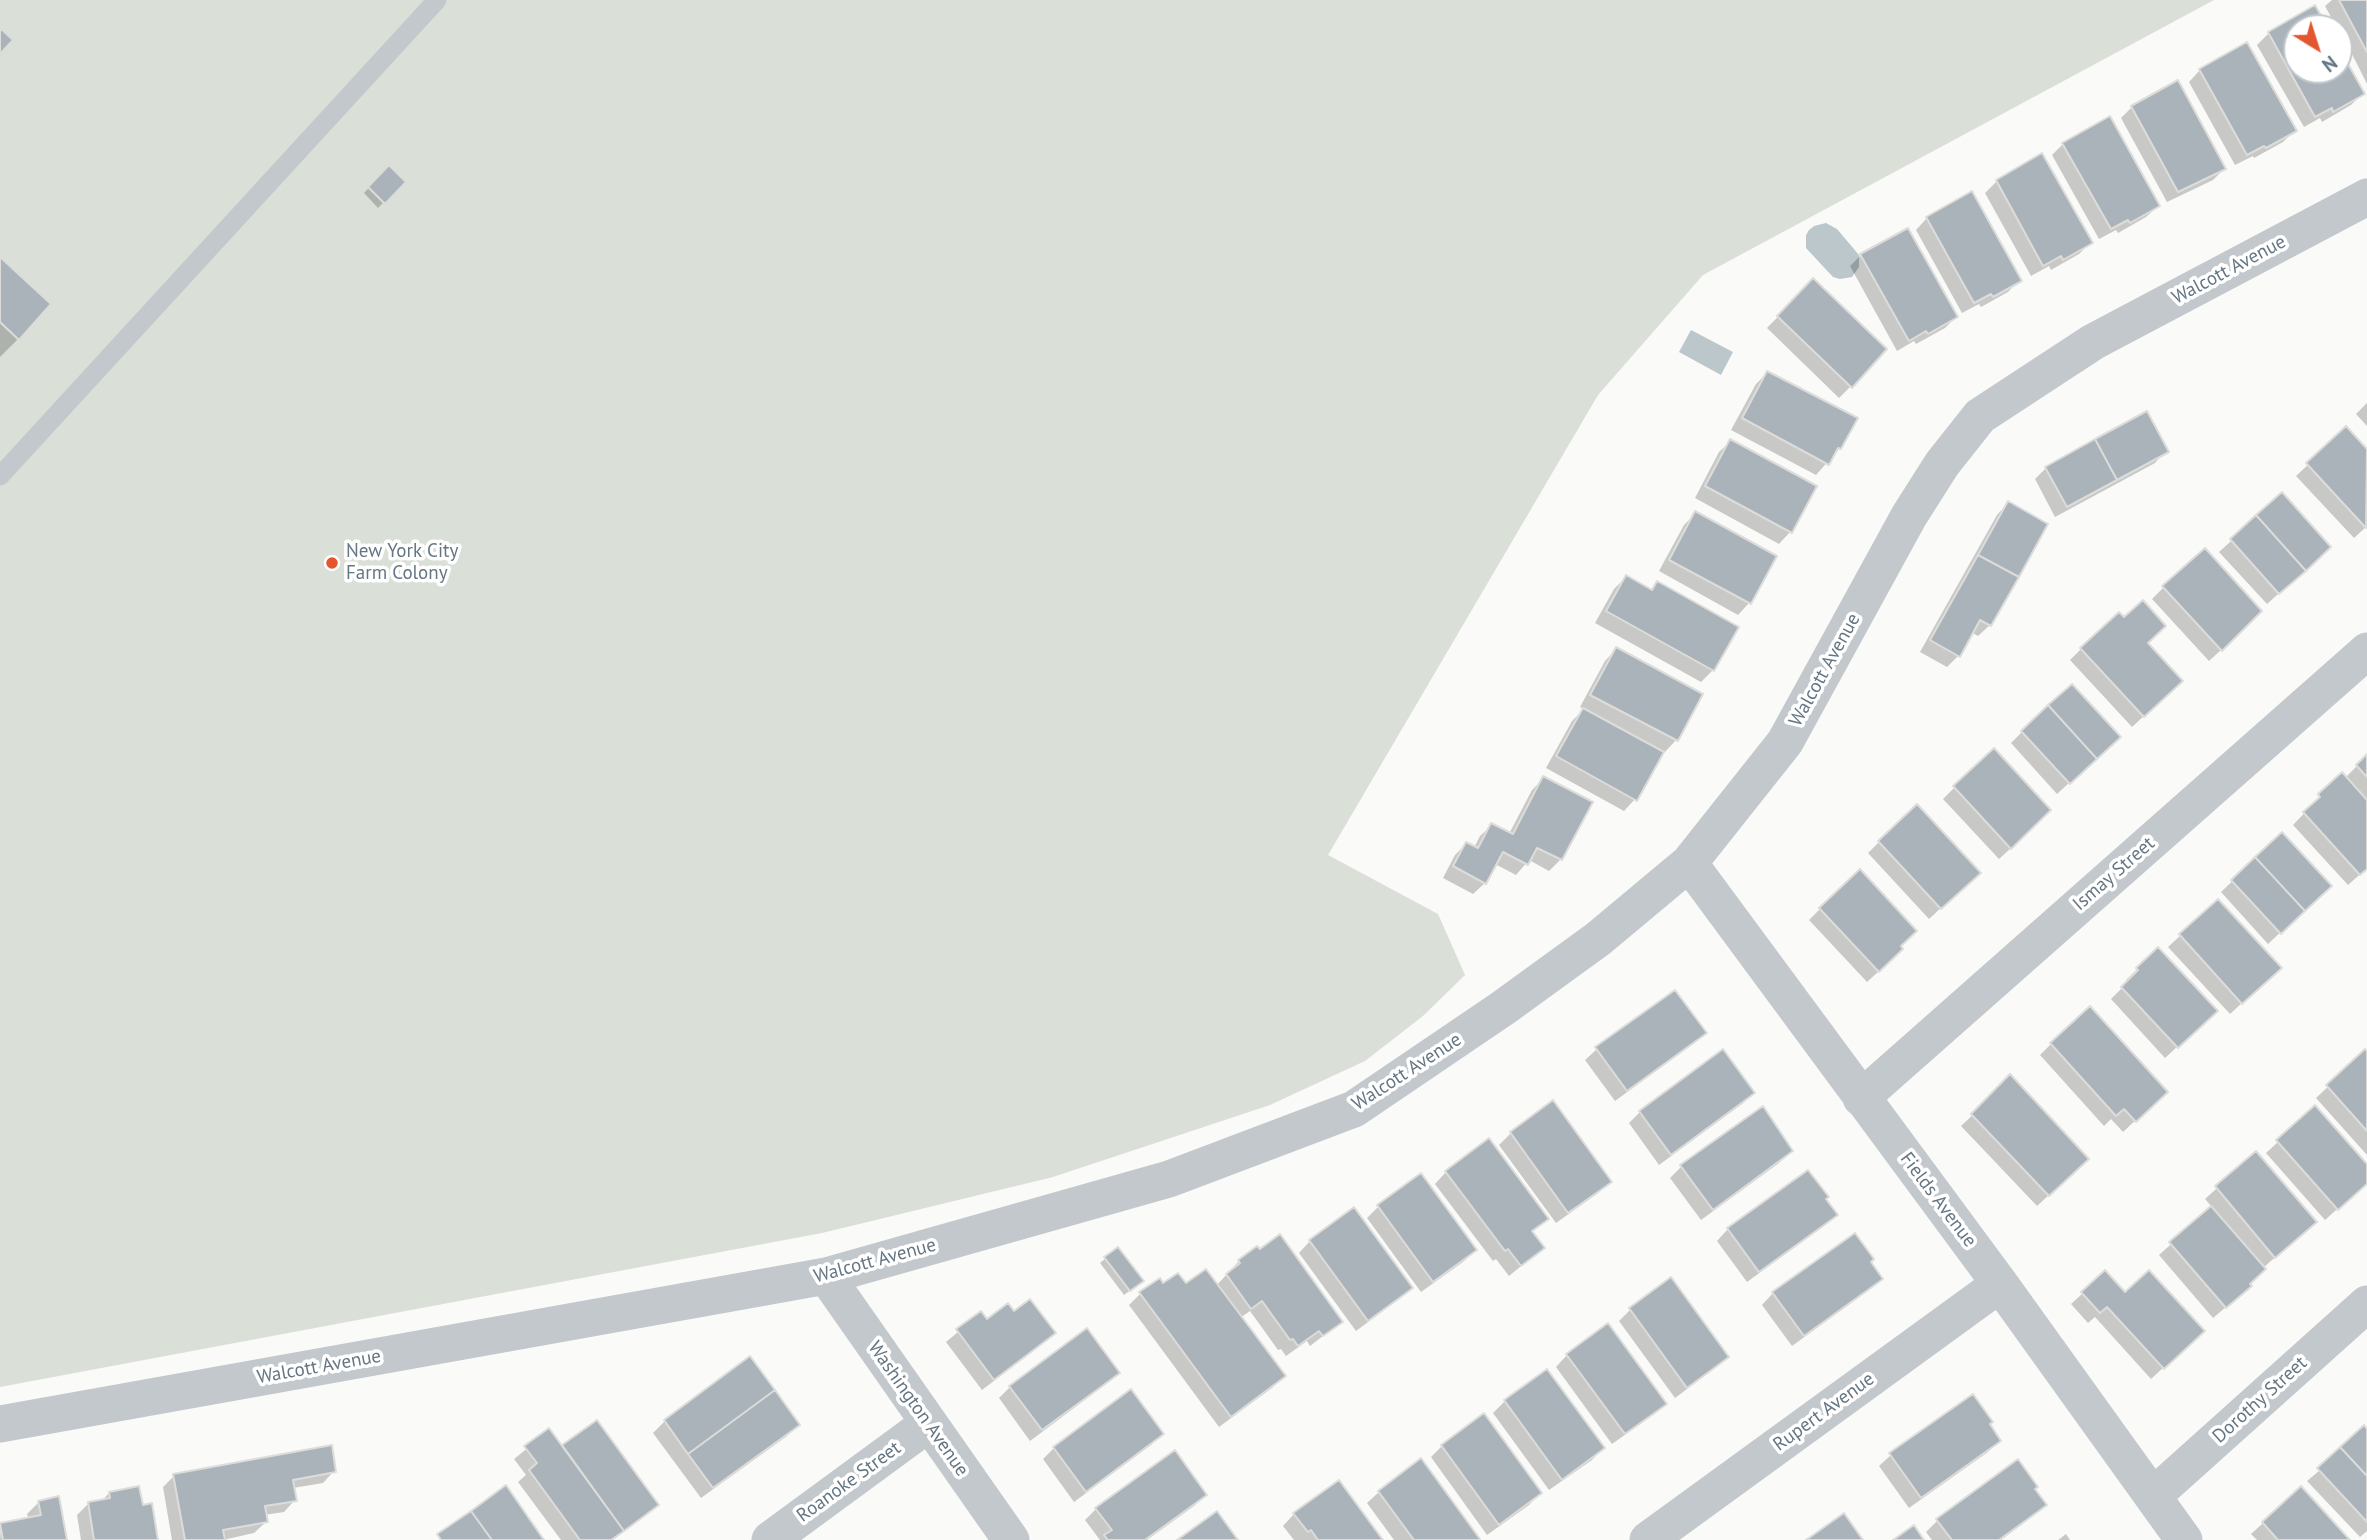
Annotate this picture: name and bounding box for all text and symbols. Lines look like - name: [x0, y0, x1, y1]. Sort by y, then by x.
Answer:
- north arrow: [2283, 14, 2353, 84]
- text: N: [2317, 51, 2342, 77]
- street label: Walcott Avenue: [2168, 230, 2290, 310]
- place label: New York City Farm Colony: [346, 541, 458, 585]
- marker: New York City Farm Colony: [324, 555, 340, 571]
- street label: Walcott Avenue: [1785, 610, 1865, 730]
- street label: Ismay Street: [2068, 832, 2160, 916]
- street label: Walcott Avenue: [1348, 1028, 1466, 1116]
- street label: Fields Avenue: [1895, 1148, 1981, 1252]
- street label: Walcott Avenue: [811, 1234, 939, 1288]
- street label: Washington Avenue: [863, 1337, 973, 1481]
- street label: Walcott Avenue: [255, 1345, 383, 1389]
- street label: Dorothy Street: [2208, 1352, 2312, 1448]
- street label: Rupert Avenue: [1769, 1368, 1879, 1456]
- street label: Roanoke Street: [793, 1437, 905, 1527]

